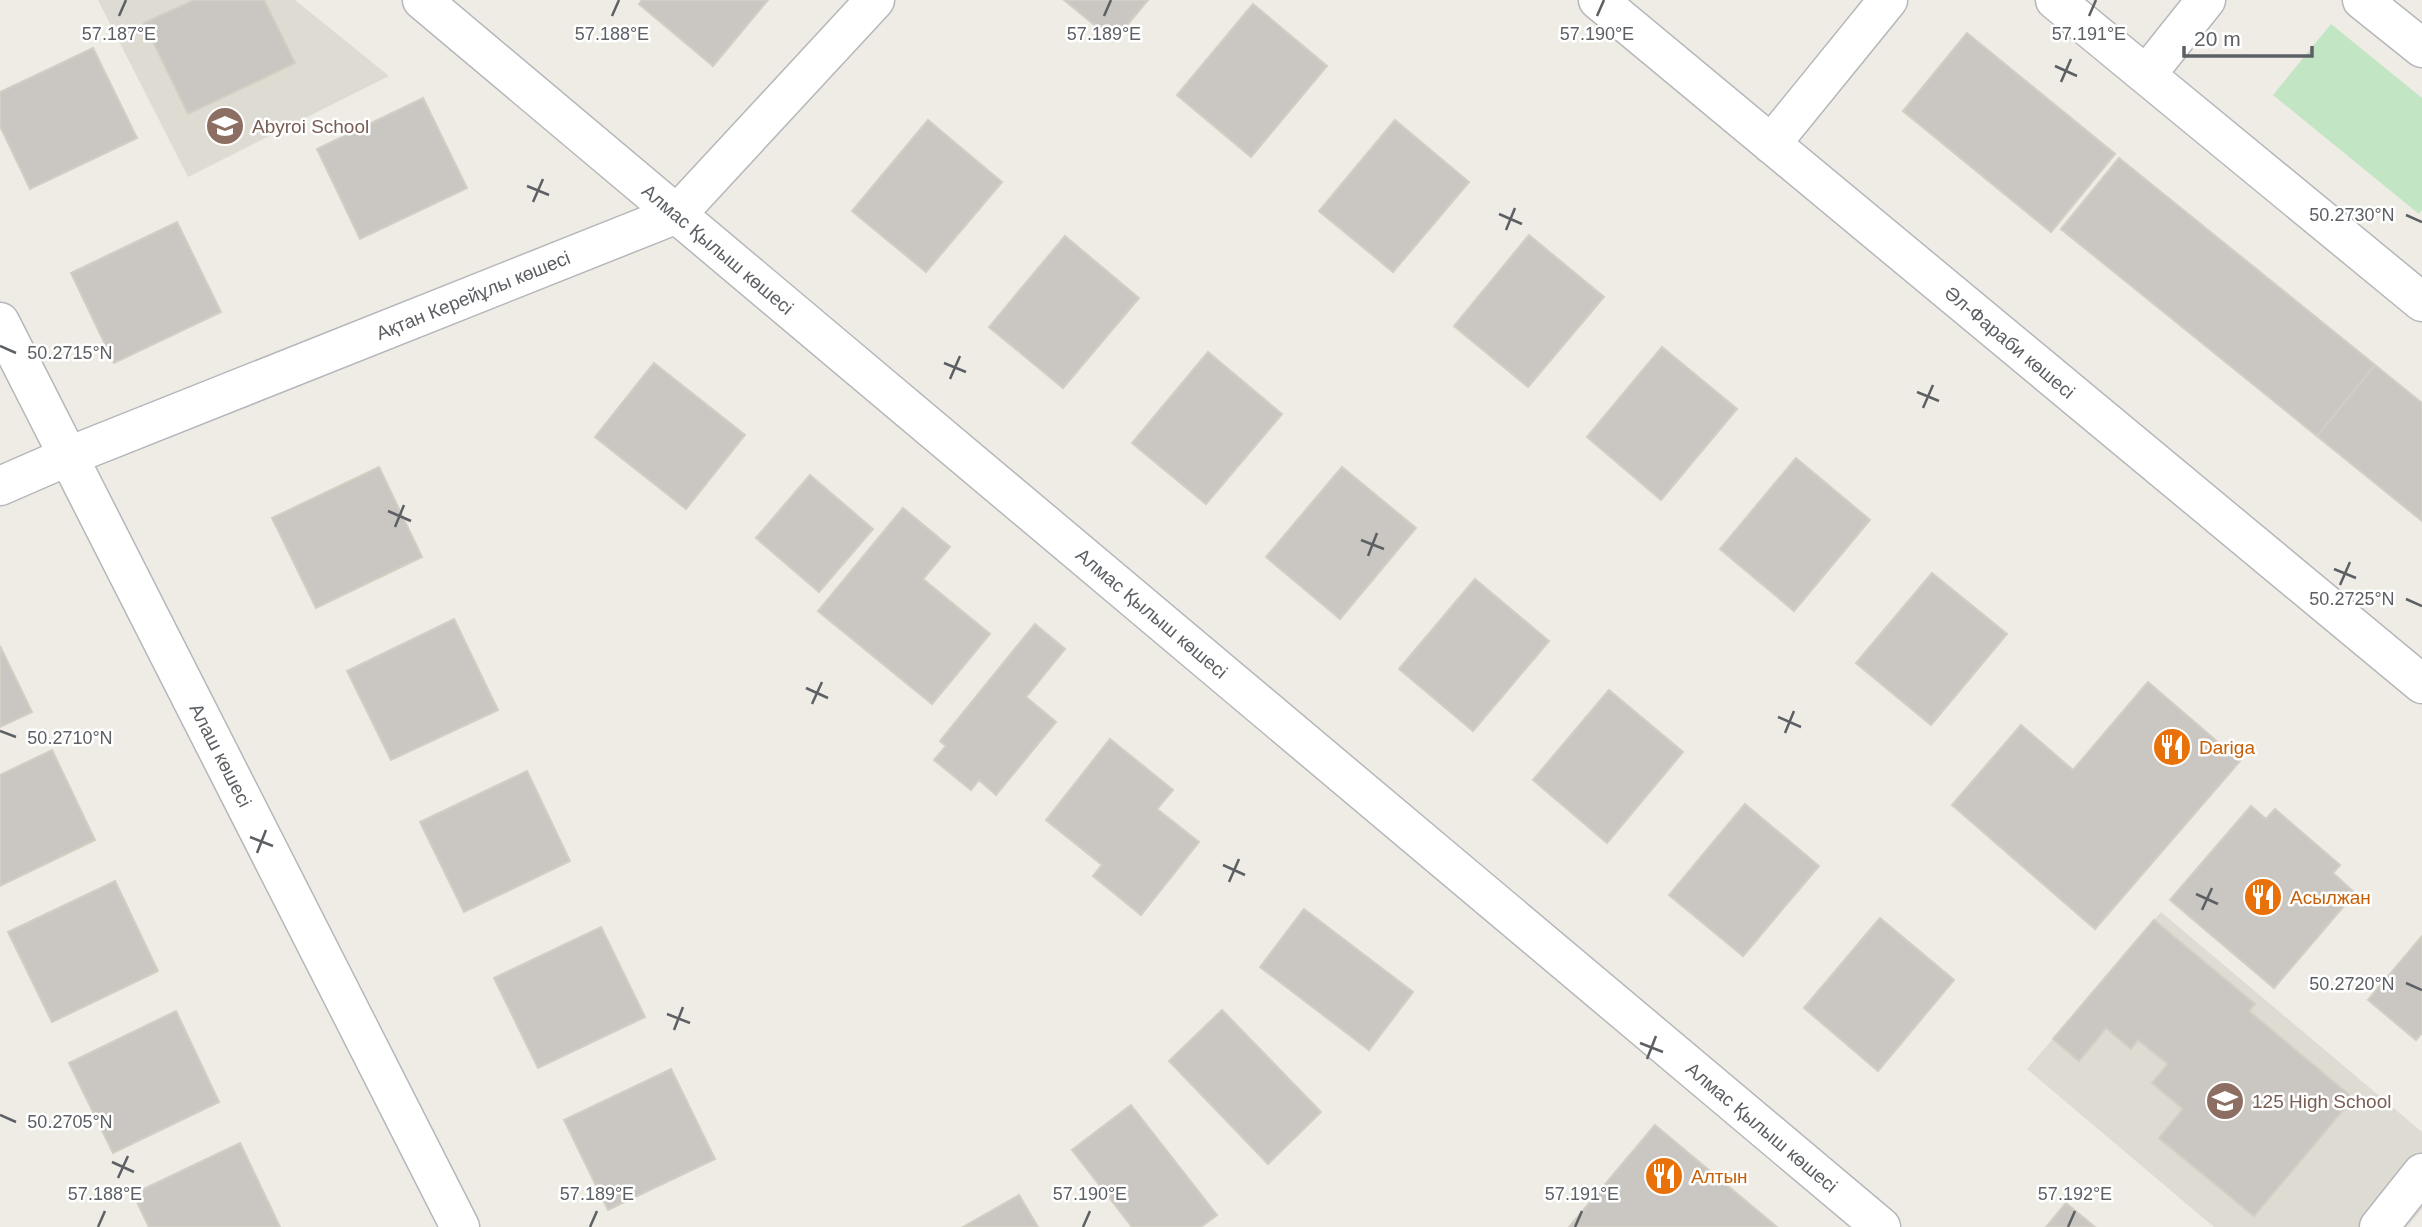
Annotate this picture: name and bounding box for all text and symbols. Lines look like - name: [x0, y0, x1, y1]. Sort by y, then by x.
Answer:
- scale bar: [2184, 14, 2312, 58]
- text: 57.187°E: [82, 24, 156, 44]
- text: 57.188°E: [575, 24, 649, 44]
- text: 57.189°E: [1067, 24, 1141, 44]
- text: 57.190°E: [1560, 24, 1634, 44]
- text: 57.191°E: [2052, 24, 2126, 44]
- text: 20 m: [2194, 27, 2241, 50]
- school or university icon: Abyroi School: [204, 105, 246, 147]
- place label: Abyroi School: [252, 116, 369, 137]
- street label: Алмас Қылыш көшесі: [638, 180, 797, 319]
- text: 50.2730°N: [2309, 205, 2395, 225]
- street label: Ақтан Керейұлы көшесі: [373, 247, 573, 344]
- street label: Әл-Фараби көшесі: [1940, 282, 2079, 403]
- text: 50.2715°N: [27, 343, 113, 363]
- street label: Алмас Қылыш көшесі: [1072, 544, 1231, 683]
- text: 50.2725°N: [2309, 589, 2395, 609]
- street label: Алаш көшесі: [185, 700, 256, 810]
- restaurant icon: Dariga: [2151, 726, 2193, 768]
- text: 50.2710°N: [27, 728, 113, 748]
- place label: Dariga: [2199, 737, 2255, 758]
- restaurant icon: Асылжан: [2242, 876, 2284, 918]
- place label: Асылжан: [2290, 887, 2371, 908]
- text: 50.2720°N: [2309, 974, 2395, 994]
- street label: Алмас Қылыш көшесі: [1682, 1058, 1841, 1197]
- school or university icon: 125 High School: [2204, 1080, 2246, 1122]
- place label: 125 High School: [2252, 1091, 2391, 1112]
- text: 50.2705°N: [27, 1112, 113, 1132]
- restaurant icon: Алтын: [1643, 1155, 1685, 1197]
- place label: Алтын: [1691, 1166, 1748, 1187]
- text: 57.188°E: [68, 1184, 142, 1204]
- text: 57.189°E: [560, 1184, 634, 1204]
- text: 57.190°E: [1053, 1184, 1127, 1204]
- text: 57.191°E: [1545, 1184, 1619, 1204]
- text: 57.192°E: [2038, 1184, 2112, 1204]

